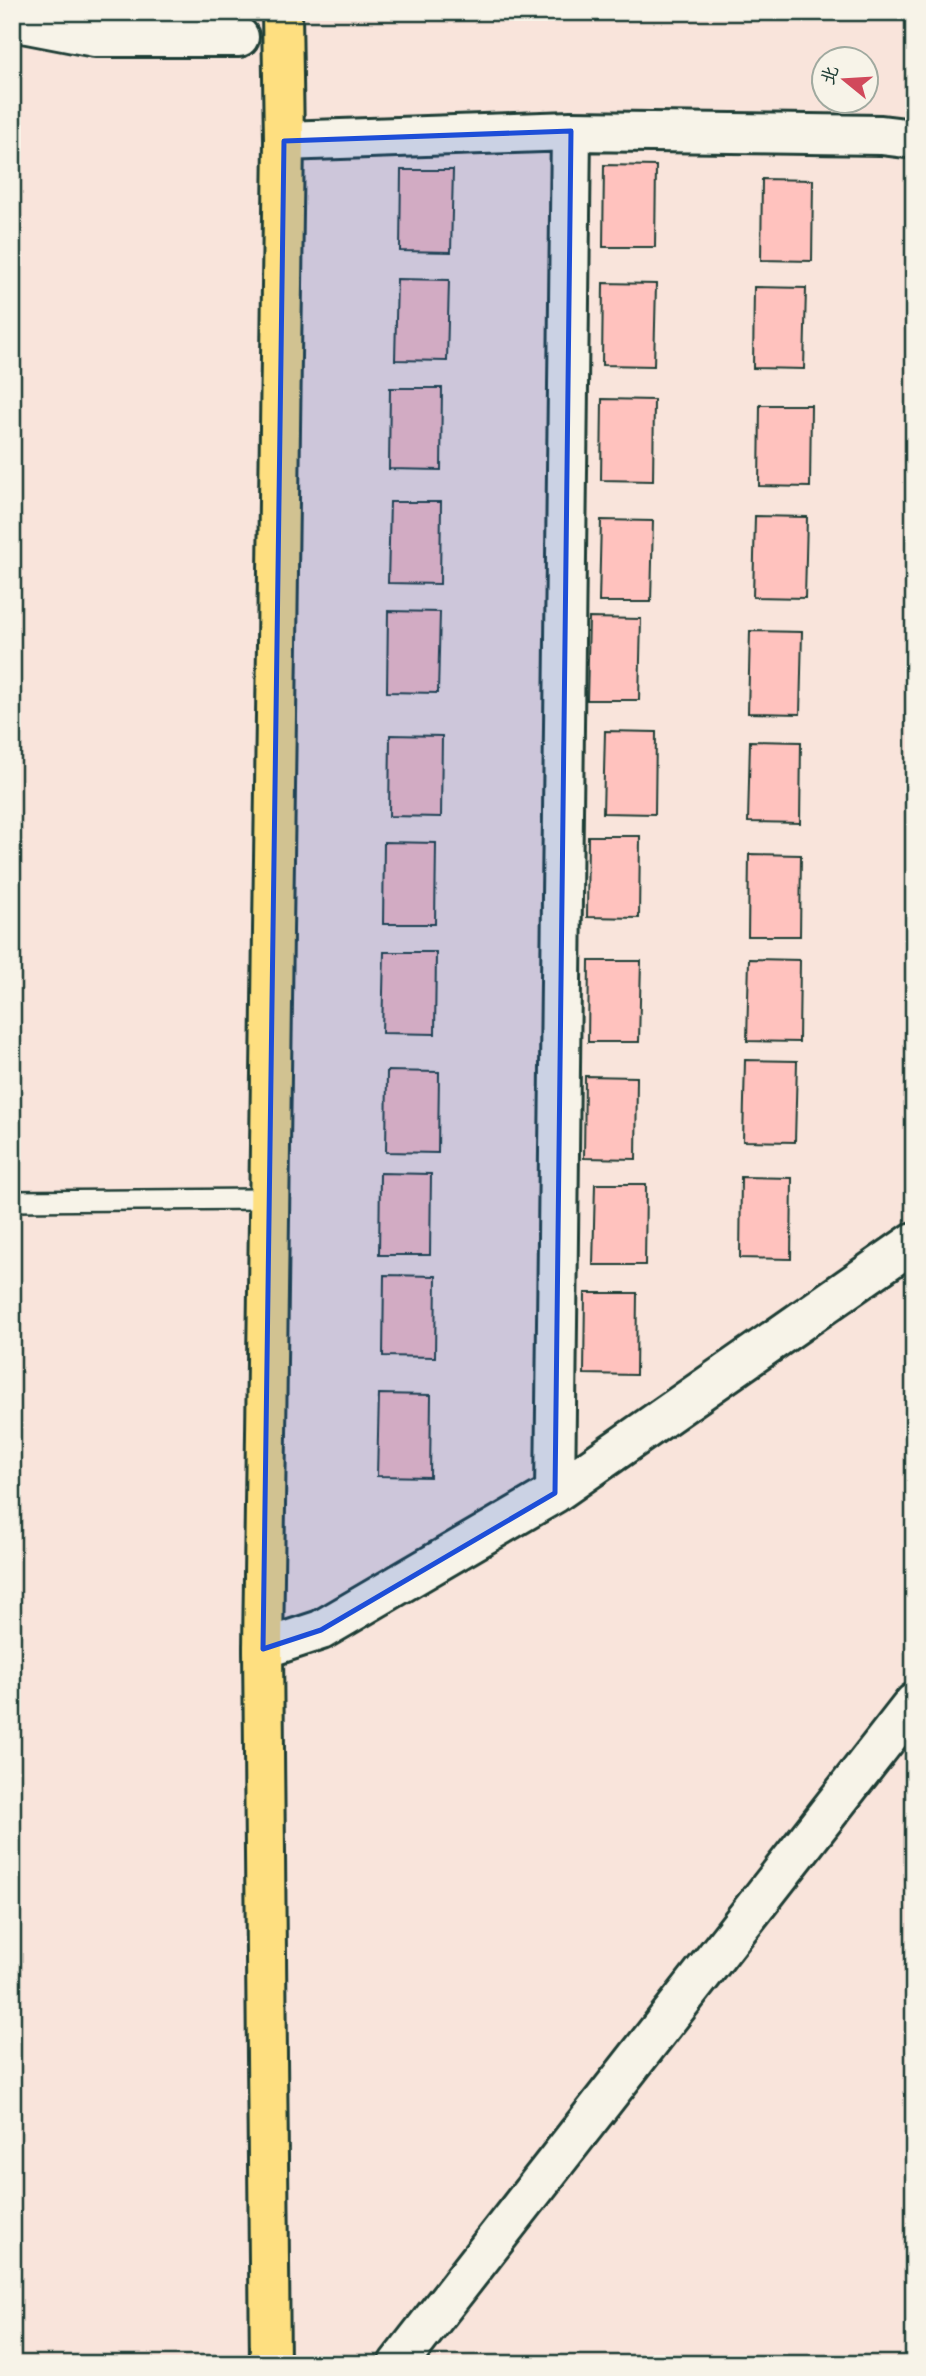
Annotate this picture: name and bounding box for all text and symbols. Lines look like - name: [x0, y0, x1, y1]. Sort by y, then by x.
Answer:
- north arrow: [810, 46, 880, 116]
- text: 北: [814, 62, 844, 88]

